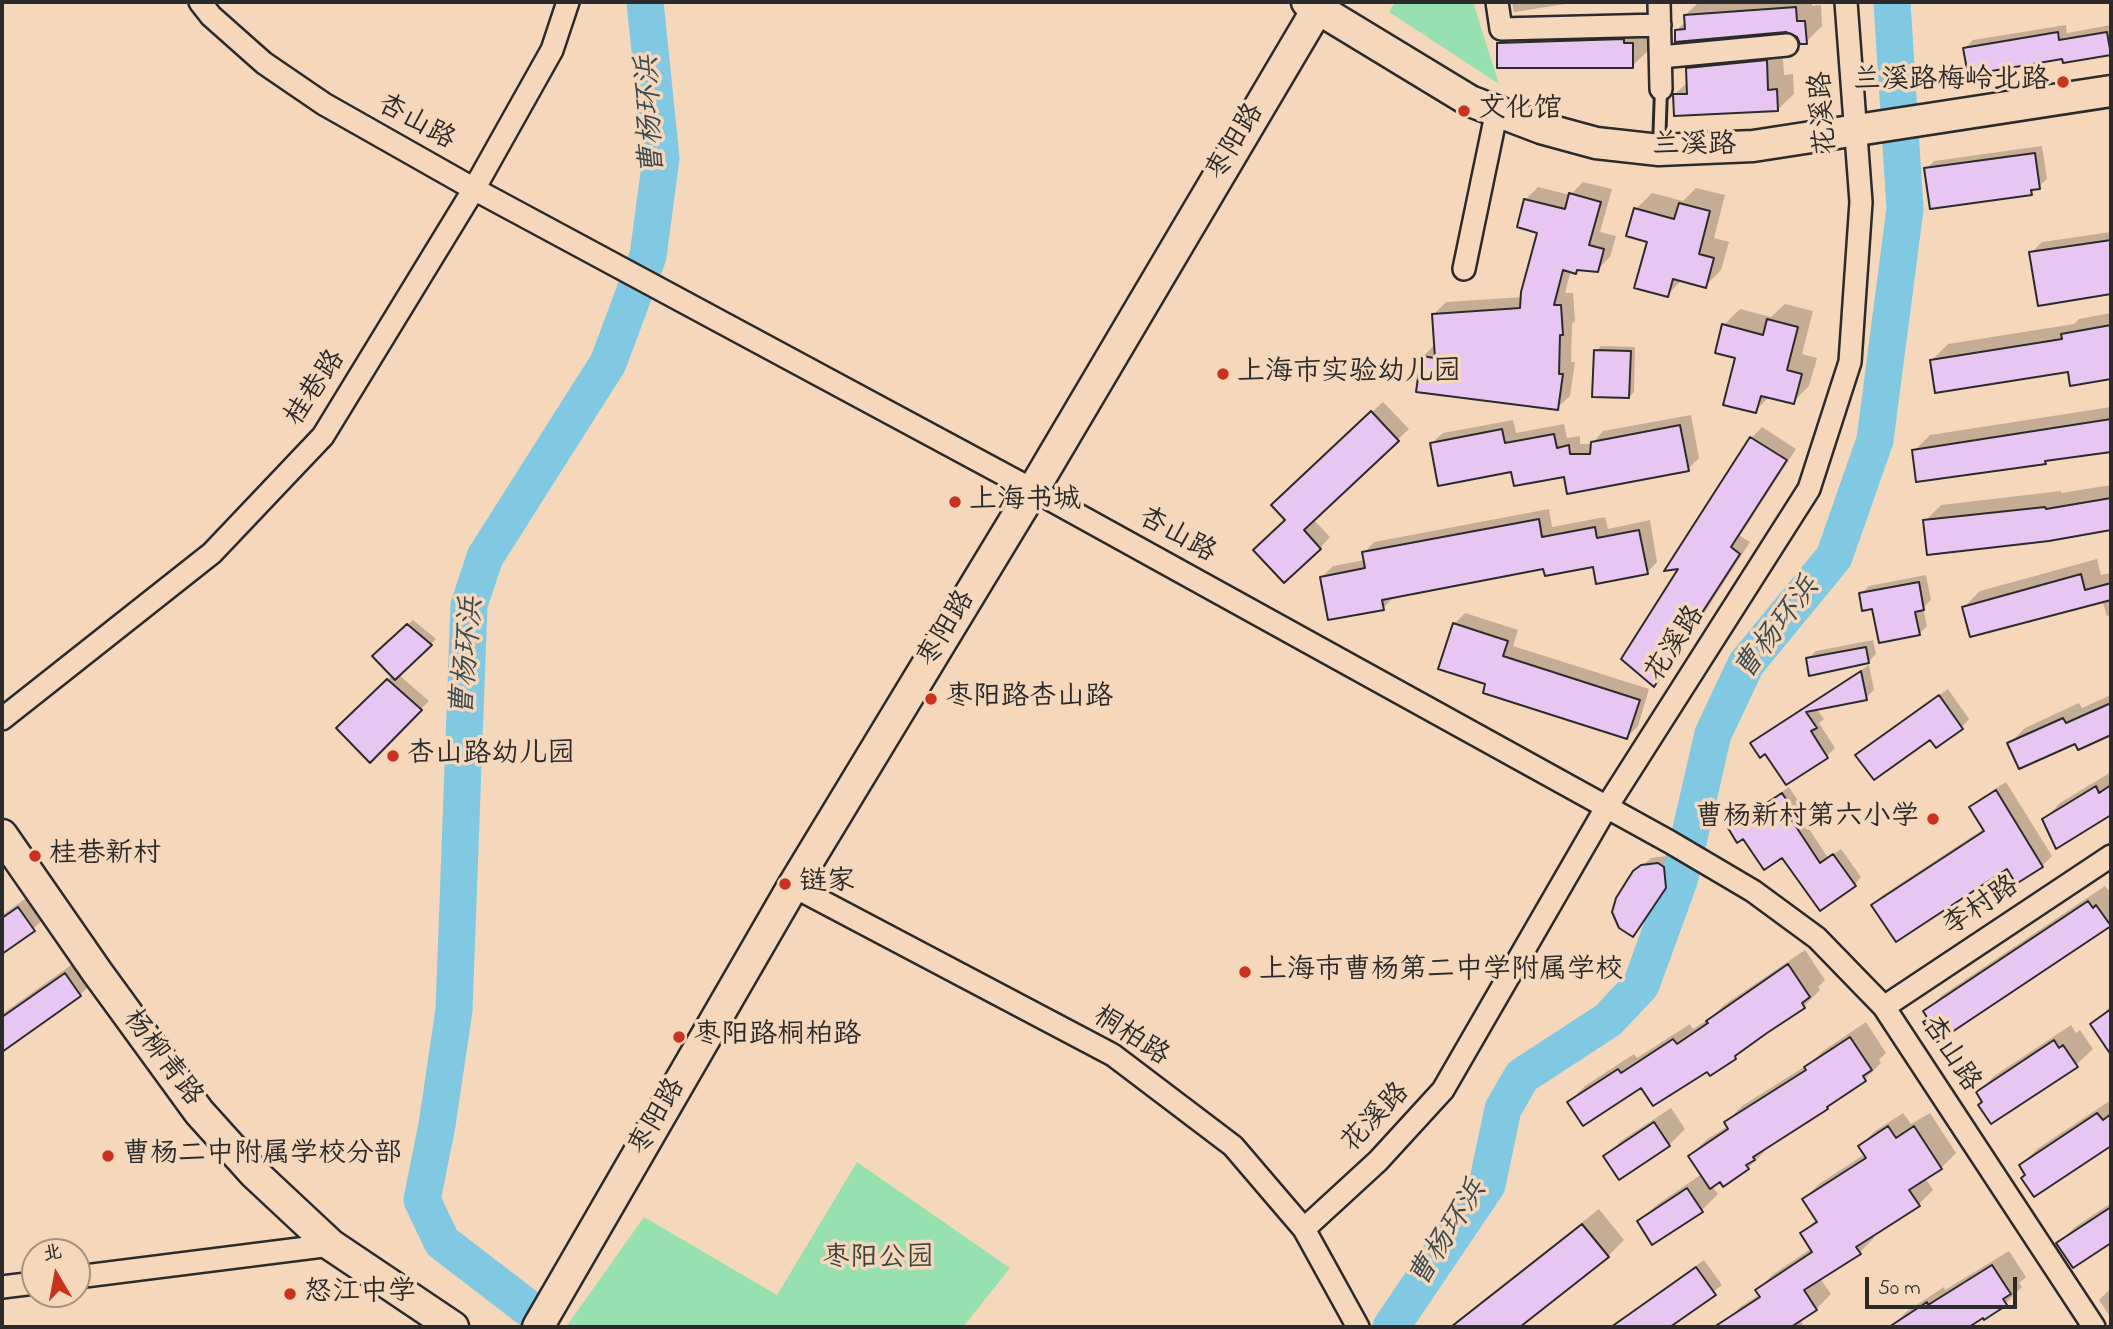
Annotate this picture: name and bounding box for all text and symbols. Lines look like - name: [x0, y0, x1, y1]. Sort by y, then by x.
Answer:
- water label: 曹杨环浜: [632, 54, 674, 176]
- place label: 兰溪路梅岭北路: [1853, 65, 2049, 99]
- street label: 花溪路: [1806, 70, 1846, 156]
- marker: 兰溪路梅岭北路: [2055, 74, 2071, 90]
- street label: 杏山路: [370, 89, 460, 159]
- place label: 文化馆: [1478, 94, 1562, 128]
- street label: 枣阳路: [1201, 98, 1273, 188]
- marker: 文化馆: [1456, 103, 1472, 119]
- street label: 兰溪路: [1652, 130, 1736, 164]
- street label: 桂巷路: [280, 345, 354, 433]
- place label: 上海市实验幼儿园: [1237, 357, 1461, 391]
- marker: 上海市实验幼儿园: [1215, 366, 1231, 382]
- place label: 上海书城: [969, 485, 1081, 519]
- marker: 上海书城: [947, 494, 963, 510]
- street label: 杏山路: [1131, 502, 1221, 572]
- water label: 曹杨环浜: [1729, 571, 1829, 689]
- street label: 枣阳路: [912, 585, 984, 675]
- water label: 曹杨环浜: [447, 596, 493, 718]
- street label: 花溪路: [1640, 601, 1714, 689]
- place label: 枣阳路杏山路: [945, 682, 1113, 716]
- marker: 枣阳路杏山路: [923, 691, 939, 707]
- place label: 杏山路幼儿园: [407, 739, 575, 773]
- marker: 杏山路幼儿园: [385, 748, 401, 764]
- place label: 曹杨新村第六小学: [1695, 802, 1919, 836]
- marker: 曹杨新村第六小学: [1925, 811, 1941, 827]
- place label: 桂巷新村: [49, 839, 161, 873]
- marker: 桂巷新村: [27, 848, 43, 864]
- place label: 链家: [799, 867, 855, 901]
- street label: 李村路: [1938, 871, 2026, 945]
- marker: 链家: [777, 876, 793, 892]
- place label: 上海市曹杨第二中学附属学校: [1259, 955, 1623, 989]
- marker: 上海市曹杨第二中学附属学校: [1237, 964, 1253, 980]
- street label: 桐柏路: [1086, 1001, 1174, 1075]
- street label: 杨柳青路: [114, 1004, 208, 1114]
- street label: 杏山路: [1912, 1011, 1986, 1099]
- place label: 枣阳路桐柏路: [693, 1020, 861, 1054]
- marker: 枣阳路桐柏路: [671, 1029, 687, 1045]
- street label: 枣阳路: [623, 1073, 695, 1163]
- street label: 花溪路: [1336, 1077, 1418, 1161]
- place label: 曹杨二中附属学校分部: [122, 1139, 402, 1173]
- marker: 曹杨二中附属学校分部: [100, 1148, 116, 1164]
- water label: 曹杨环浜: [1403, 1175, 1497, 1295]
- north arrow: [21, 1238, 91, 1308]
- text: 北: [41, 1239, 64, 1269]
- park label: 枣阳公园: [822, 1243, 934, 1277]
- scale bar: [1868, 1262, 2020, 1306]
- text: 50 m: [1878, 1274, 1921, 1304]
- place label: 怒江中学: [304, 1277, 416, 1311]
- marker: 怒江中学: [282, 1286, 298, 1302]

